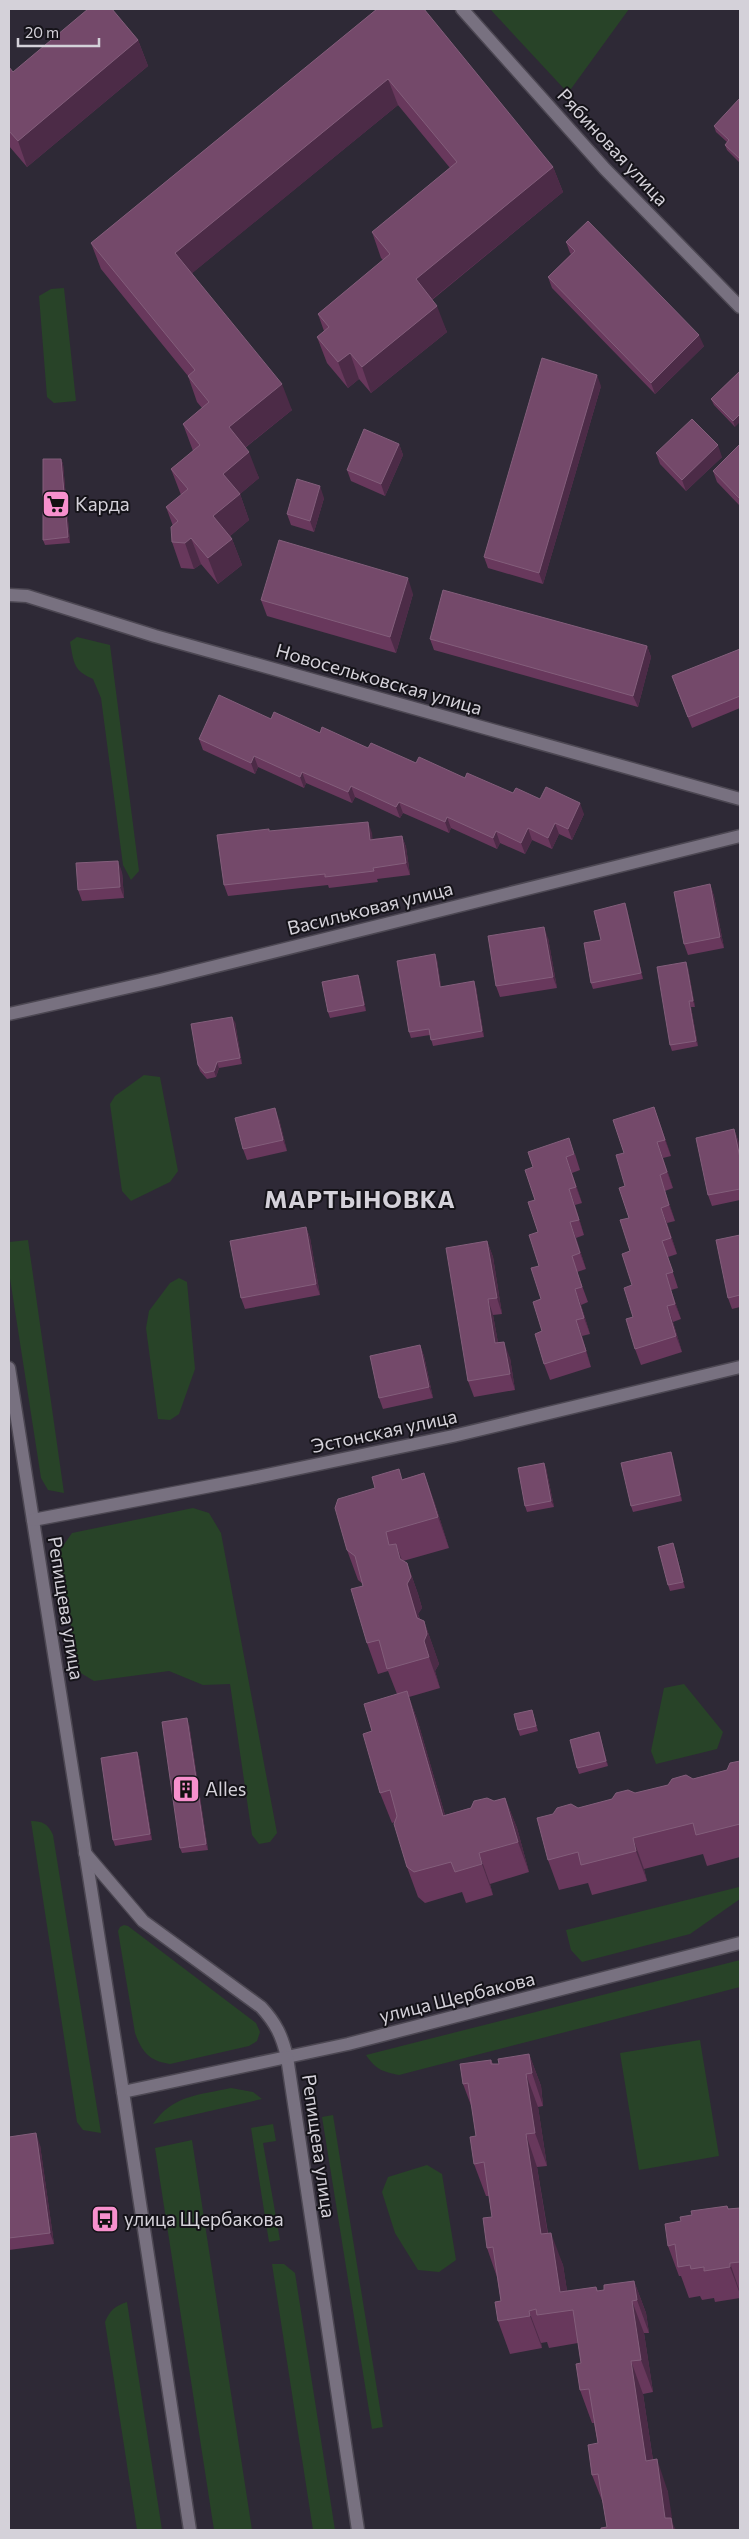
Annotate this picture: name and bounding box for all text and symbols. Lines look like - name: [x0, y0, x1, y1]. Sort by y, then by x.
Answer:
- scale bar: [18, 15, 99, 47]
- text: 20 m: [25, 23, 59, 41]
- street label: Рябиновая улица: [553, 83, 674, 210]
- supermarket icon: Карда: [41, 489, 71, 519]
- place label: Карда: [75, 492, 130, 515]
- street label: Новосельковская улица: [273, 638, 485, 719]
- street label: Васильковая улица: [285, 876, 455, 939]
- district label: МАРТЫНОВКА: [264, 1184, 456, 1213]
- street label: Эстонская улица: [309, 1404, 459, 1457]
- street label: Репищева улица: [44, 1535, 89, 1681]
- building icon: Alles: [171, 1774, 201, 1804]
- place label: Alles: [205, 1777, 246, 1800]
- street label: улица Щербакова: [377, 1966, 537, 2027]
- street label: Репищева улица: [298, 2073, 341, 2219]
- bus stop icon: улица Щербакова: [90, 2204, 120, 2234]
- place label: улица Щербакова: [124, 2207, 283, 2230]

